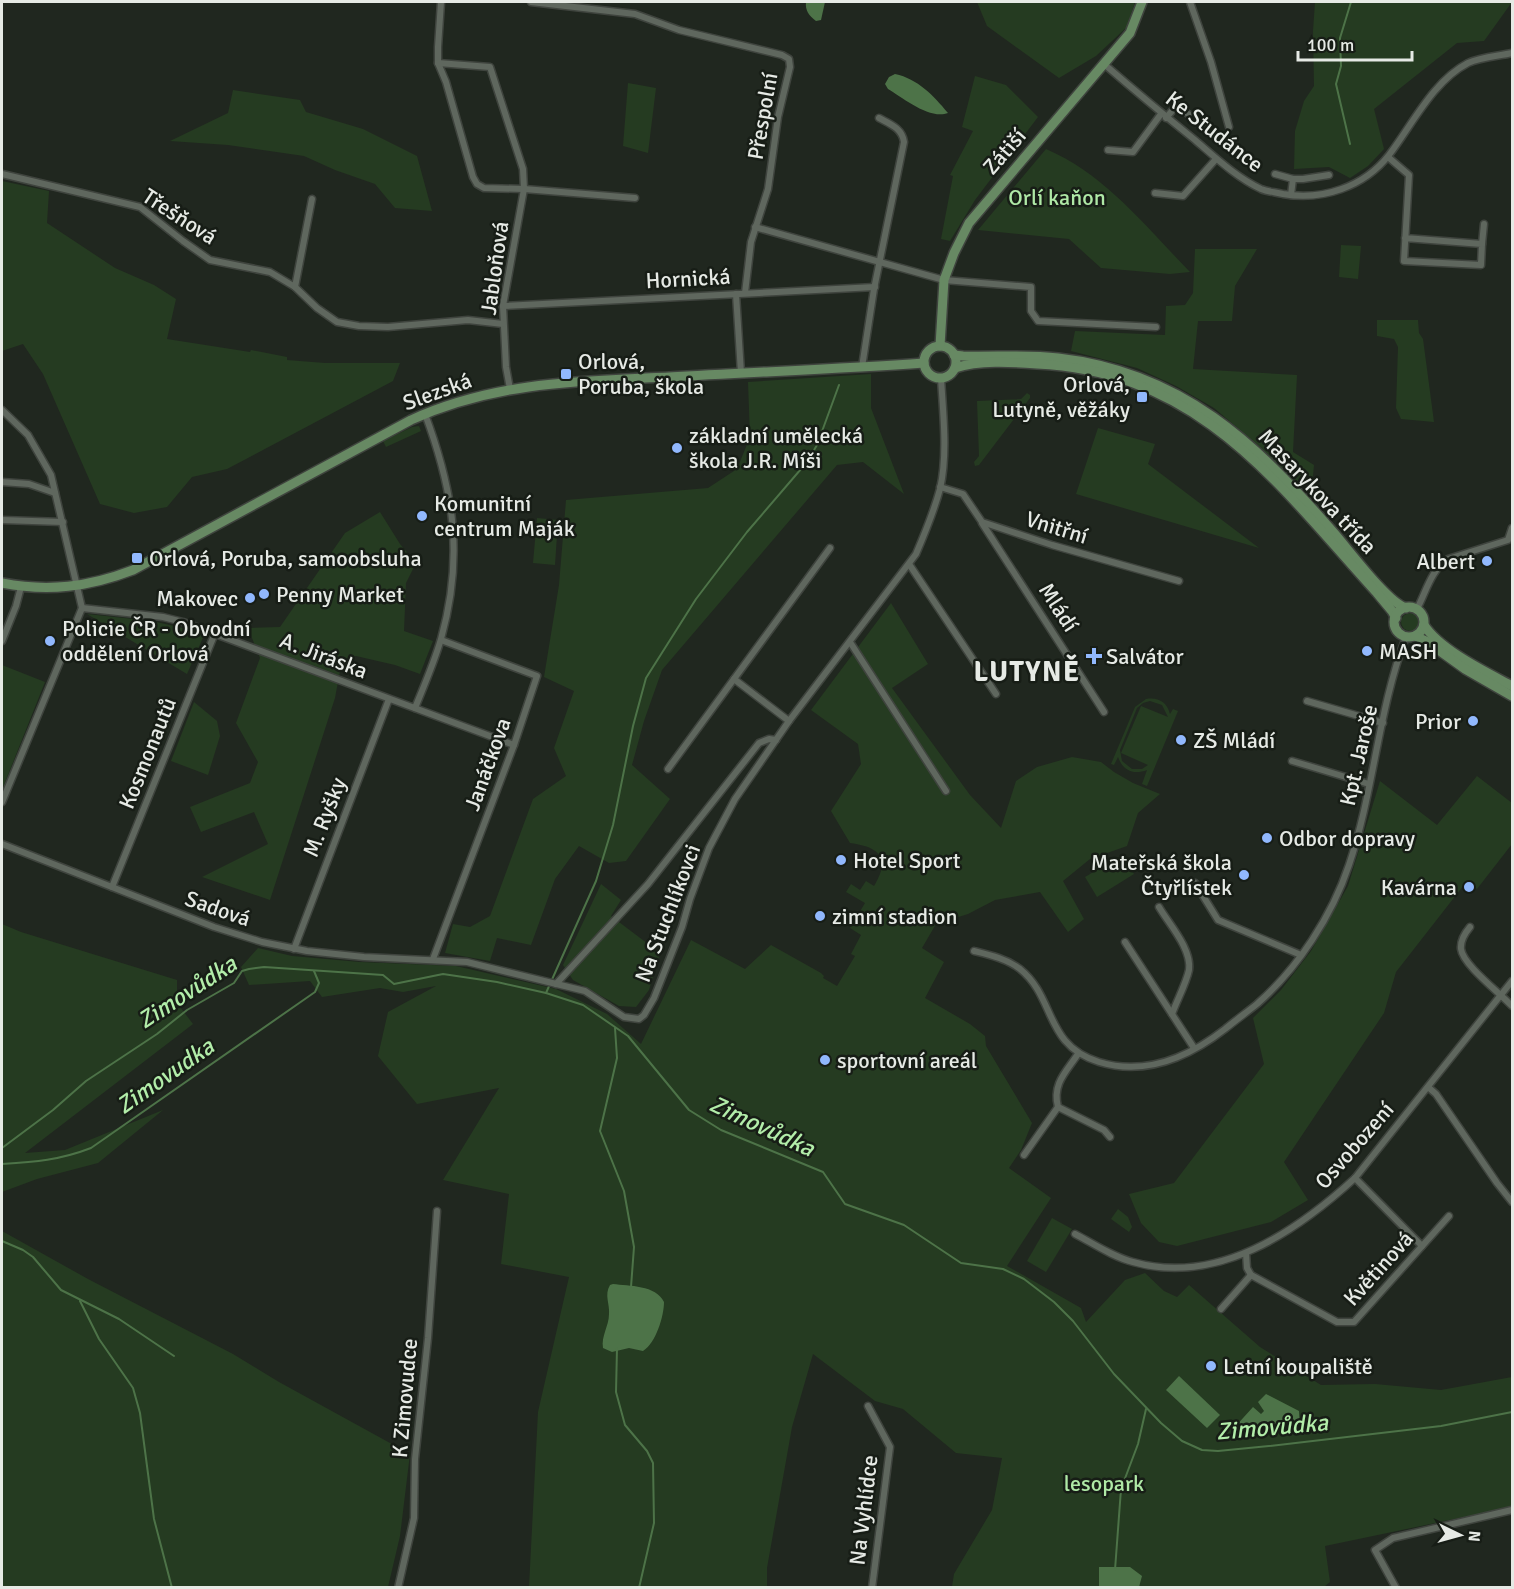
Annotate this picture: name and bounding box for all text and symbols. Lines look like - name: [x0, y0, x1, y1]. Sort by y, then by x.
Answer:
- scale bar: [1298, 24, 1412, 62]
- text: 100 m: [1307, 34, 1354, 56]
- street label: Přespolní: [742, 70, 783, 162]
- street label: Ke Studánce: [1160, 85, 1269, 178]
- street label: Zátiší: [977, 123, 1032, 180]
- street label: Třešňová: [137, 182, 222, 250]
- park label: Orlí kaňon: [1008, 184, 1106, 211]
- street label: Jabloňová: [475, 220, 514, 317]
- street label: Hornická: [645, 263, 731, 294]
- place label: Orlová, Poruba, škola: [578, 348, 704, 400]
- street label: Slezská: [399, 367, 475, 416]
- marker: Orlová, Poruba, škola: [559, 367, 573, 381]
- place label: Orlová, Lutyně, věžáky: [992, 371, 1131, 423]
- marker: Orlová, Lutyně, věžáky: [1135, 390, 1149, 404]
- place label: základní umělecká škola J.R. Míši: [689, 422, 863, 474]
- street label: Masarykova třída: [1253, 423, 1383, 560]
- marker: základní umělecká škola J.R. Míši: [670, 441, 684, 455]
- place label: Komunitní centrum Maják: [434, 490, 575, 542]
- street label: Vnitřní: [1023, 505, 1091, 550]
- marker: Komunitní centrum Maják: [415, 509, 429, 523]
- place label: Orlová, Poruba, samoobsluha: [149, 545, 422, 572]
- place label: Albert: [1416, 548, 1475, 575]
- marker: Orlová, Poruba, samoobsluha: [130, 551, 144, 565]
- marker: Albert: [1480, 554, 1494, 568]
- street label: Mládí: [1033, 578, 1084, 637]
- place label: Penny Market: [276, 581, 404, 608]
- place label: Makovec: [156, 585, 238, 612]
- marker: Penny Market: [257, 587, 271, 601]
- marker: Makovec: [243, 591, 257, 605]
- place label: Policie ČR - Obvodní oddělení Orlová: [62, 615, 251, 667]
- street label: A. Jiráska: [276, 626, 371, 684]
- marker: Policie ČR - Obvodní oddělení Orlová: [43, 634, 57, 648]
- place label: MASH: [1379, 638, 1437, 665]
- place label: Salvátor: [1106, 643, 1184, 670]
- marker: MASH: [1360, 644, 1374, 658]
- marker: Salvátor: [1087, 649, 1101, 663]
- district label: LUTYNĚ: [973, 654, 1081, 689]
- street label: Kosmonautů: [113, 694, 182, 813]
- street label: Kpt. Jaroše: [1334, 702, 1383, 808]
- place label: Prior: [1415, 708, 1461, 735]
- street label: Janáčkova: [458, 714, 517, 814]
- marker: Prior: [1466, 714, 1480, 728]
- place label: ZŠ Mládí: [1193, 727, 1275, 754]
- marker: ZŠ Mládí: [1174, 733, 1188, 747]
- street label: M. Ryšky: [297, 773, 352, 861]
- place label: Odbor dopravy: [1279, 825, 1416, 852]
- marker: Odbor dopravy: [1260, 831, 1274, 845]
- street label: Na Stuchlíkovci: [629, 840, 706, 986]
- place label: Hotel Sport: [853, 847, 961, 874]
- place label: Mateřská škola Čtyřlístek: [1091, 849, 1232, 901]
- marker: Hotel Sport: [834, 853, 848, 867]
- marker: Mateřská škola Čtyřlístek: [1237, 868, 1251, 882]
- place label: Kavárna: [1381, 874, 1457, 901]
- marker: Kavárna: [1462, 880, 1476, 894]
- street label: Sadová: [182, 885, 254, 932]
- place label: zimní stadion: [832, 903, 958, 930]
- marker: zimní stadion: [813, 909, 827, 923]
- water label: Zimovůdka: [132, 948, 243, 1035]
- water label: Zimovudka: [110, 1031, 220, 1121]
- place label: sportovní areál: [837, 1047, 977, 1074]
- marker: sportovní areál: [818, 1053, 832, 1067]
- water label: Zimovůdka: [705, 1089, 820, 1164]
- street label: Osvobození: [1309, 1096, 1399, 1194]
- street label: Květinová: [1338, 1225, 1419, 1311]
- street label: K Zimovudce: [386, 1337, 423, 1459]
- place label: Letní koupaliště: [1223, 1353, 1373, 1380]
- marker: Letní koupaliště: [1204, 1359, 1218, 1373]
- water label: Zimovůdka: [1215, 1407, 1330, 1447]
- street label: Na Vyhlídce: [843, 1453, 884, 1567]
- park label: lesopark: [1064, 1470, 1144, 1497]
- north arrow: [1430, 1505, 1490, 1565]
- text: N: [1463, 1530, 1484, 1543]

